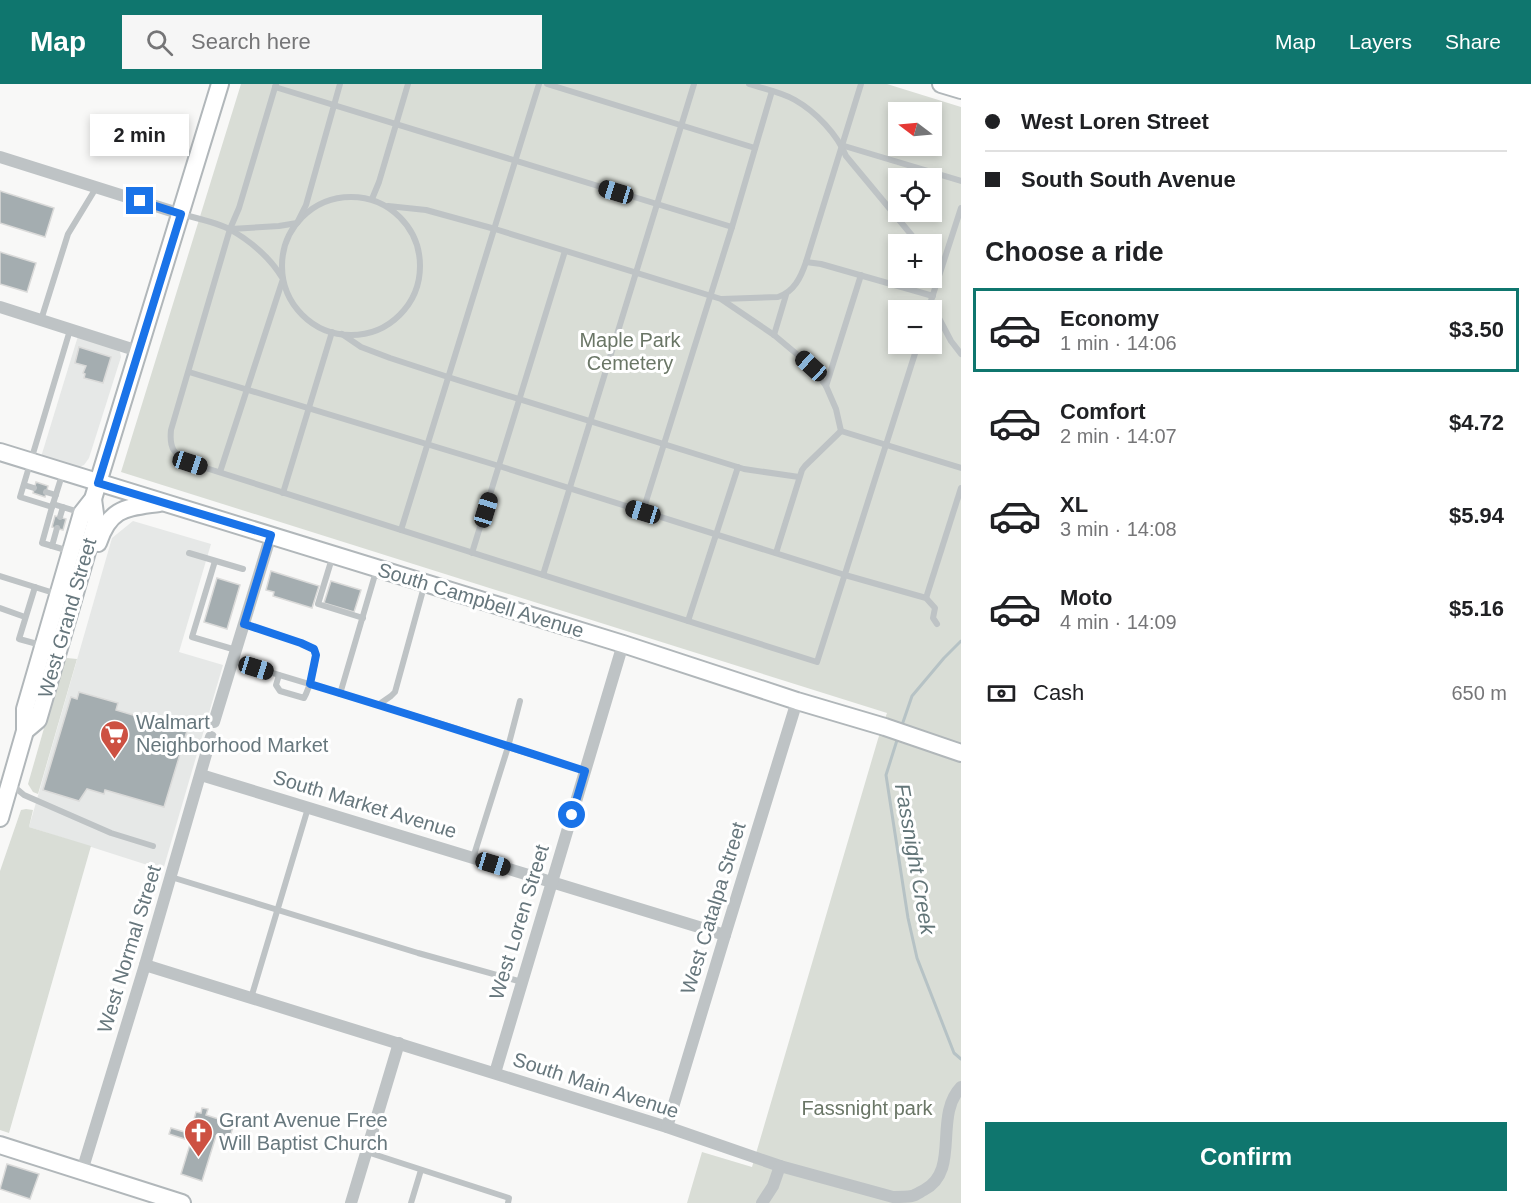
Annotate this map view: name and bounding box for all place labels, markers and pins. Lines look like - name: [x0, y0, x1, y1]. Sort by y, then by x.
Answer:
- place label: Walmart Neighborhood Market: [136, 711, 329, 756]
- supermarket icon: Walmart Neighborhood Market: [99, 718, 131, 760]
- place label: Grant Avenue Free Will Baptist Church: [219, 1109, 388, 1154]
- church icon: Grant Avenue Free Will Baptist Church: [182, 1116, 214, 1158]

